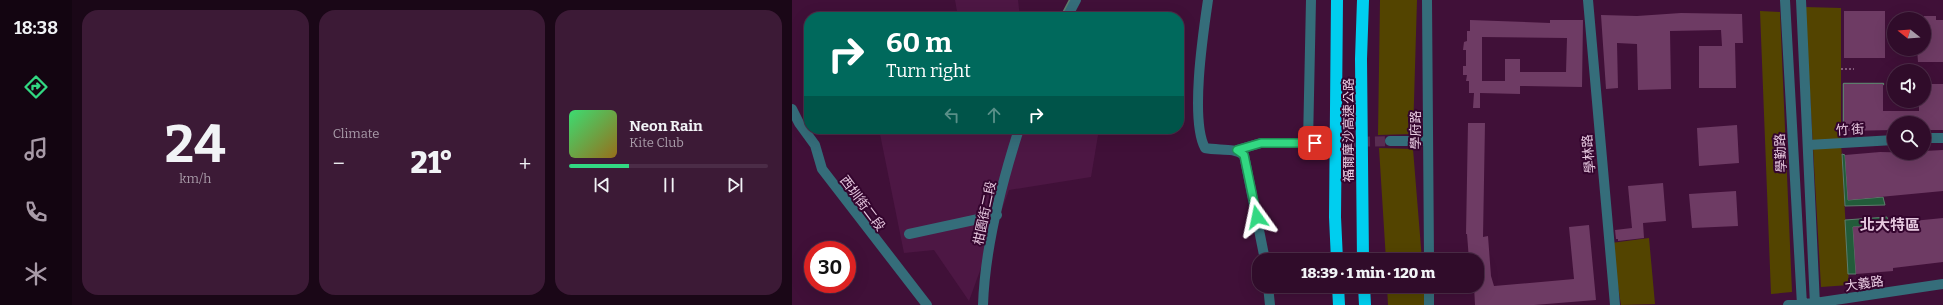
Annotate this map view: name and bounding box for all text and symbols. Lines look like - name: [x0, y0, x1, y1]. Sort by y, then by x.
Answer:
- north arrow: [1887, 12, 1931, 56]
- map controls: [1887, 12, 1931, 160]
- text: 18:38: [14, 17, 58, 39]
- text: 60 m: [886, 26, 952, 59]
- icon: right: [820, 28, 872, 80]
- text: Turn right: [886, 60, 971, 82]
- button: sound: [1887, 64, 1931, 108]
- icon: directions: [22, 73, 50, 101]
- street label: 福爾摩沙高速公路: [1341, 78, 1356, 182]
- icon: left: [941, 104, 963, 126]
- icon: ahead: [983, 104, 1005, 126]
- icon: right: [1025, 104, 1047, 126]
- street label: 學府路: [1408, 110, 1423, 150]
- text: 24: [165, 113, 226, 176]
- button: search: [1887, 116, 1931, 160]
- text: Neon Rain: [629, 117, 703, 135]
- street label: 竹 街: [1835, 121, 1865, 138]
- text: Climate: [333, 126, 379, 141]
- pin: [1298, 126, 1332, 160]
- icon: arrive: [1304, 132, 1326, 154]
- street label: 學勤路: [1772, 133, 1789, 173]
- street label: 學林路: [1579, 134, 1598, 174]
- icon: music: [22, 135, 50, 163]
- text: Kite Club: [629, 135, 684, 150]
- text: 21°: [411, 145, 453, 181]
- text: −: [333, 150, 345, 177]
- text: +: [519, 150, 531, 177]
- text: km/h: [179, 171, 211, 186]
- street label: 西圳街二段: [837, 173, 888, 234]
- icon: previous: [591, 174, 613, 196]
- icon: pause: [658, 174, 680, 196]
- icon: next: [724, 174, 746, 196]
- street label: 柑園街二段: [970, 180, 999, 246]
- position arrow: [1236, 196, 1278, 238]
- icon: phone: [22, 198, 50, 226]
- district label: 北大特區: [1860, 216, 1920, 234]
- speed limit sign: 30: [804, 241, 856, 293]
- icon: climate: [22, 260, 50, 288]
- text: 18:39 · 1 min · 120 m: [1301, 264, 1435, 282]
- street label: 大義路: [1844, 273, 1884, 294]

